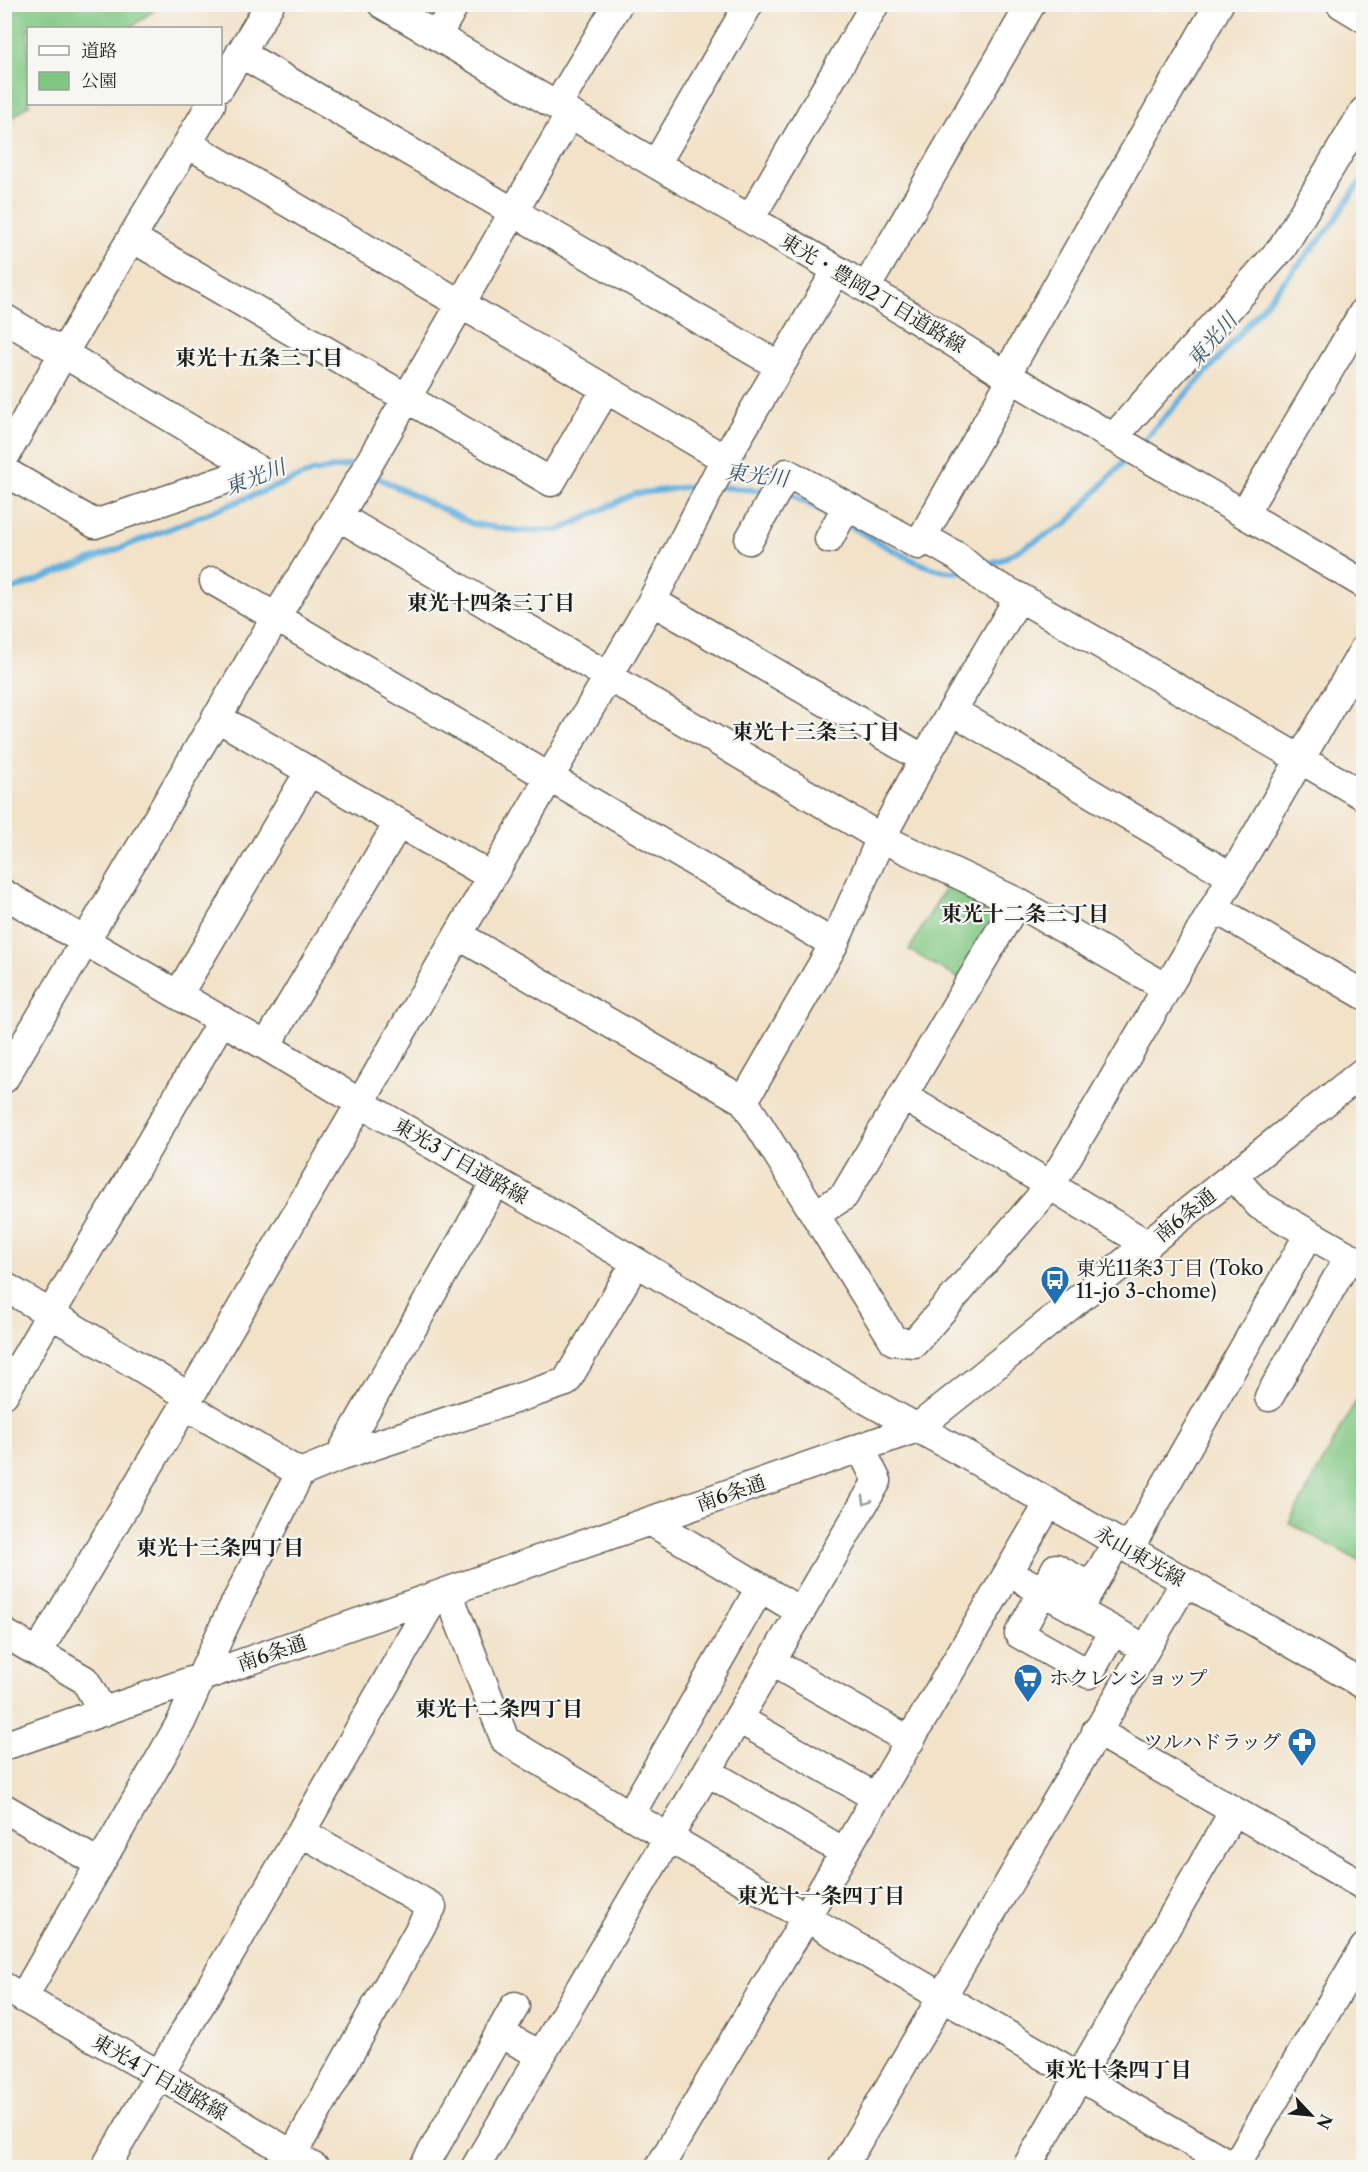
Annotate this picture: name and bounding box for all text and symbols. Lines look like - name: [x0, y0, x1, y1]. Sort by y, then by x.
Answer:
- legend: [27, 27, 222, 105]
- text: 道路: [81, 40, 117, 62]
- text: 公園: [81, 70, 117, 92]
- street label: 東光・豊岡2丁目道路線: [776, 228, 970, 358]
- water label: 東光川: [1182, 307, 1243, 372]
- district label: 東光十五条三丁目: [175, 345, 343, 370]
- water label: 東光川: [221, 453, 291, 500]
- water label: 東光川: [724, 459, 792, 491]
- district label: 東光十四条三丁目: [407, 590, 575, 615]
- district label: 東光十三条三丁目: [732, 719, 900, 744]
- district label: 東光十二条三丁目: [941, 901, 1109, 926]
- street label: 東光3丁目道路線: [390, 1113, 532, 1209]
- street label: 南6条通: [1150, 1183, 1220, 1247]
- place label: 東光11条3丁目 (Toko 11-jo 3-chome): [1076, 1256, 1264, 1303]
- bus stop icon: 東光11条3丁目 (Toko 11-jo 3-chome): [1039, 1264, 1071, 1306]
- street label: 南6条通: [693, 1470, 769, 1516]
- one-way arrow: [861, 1495, 873, 1505]
- street label: 永山東光線: [1091, 1521, 1189, 1591]
- district label: 東光十三条四丁目: [136, 1535, 304, 1560]
- street label: 南6条通: [234, 1630, 310, 1676]
- supermarket icon: ホクレンショップ: [1012, 1662, 1044, 1704]
- place label: ホクレンショップ: [1049, 1666, 1208, 1690]
- district label: 東光十二条四丁目: [415, 1696, 583, 1721]
- pharmacy icon: ツルハドラッグ: [1286, 1726, 1318, 1768]
- place label: ツルハドラッグ: [1143, 1730, 1281, 1754]
- district label: 東光十一条四丁目: [737, 1883, 905, 1908]
- street label: 東光4丁目道路線: [88, 2029, 232, 2125]
- district label: 東光十条四丁目: [1045, 2057, 1192, 2082]
- north arrow: [1281, 2085, 1341, 2145]
- text: N: [1312, 2111, 1337, 2132]

